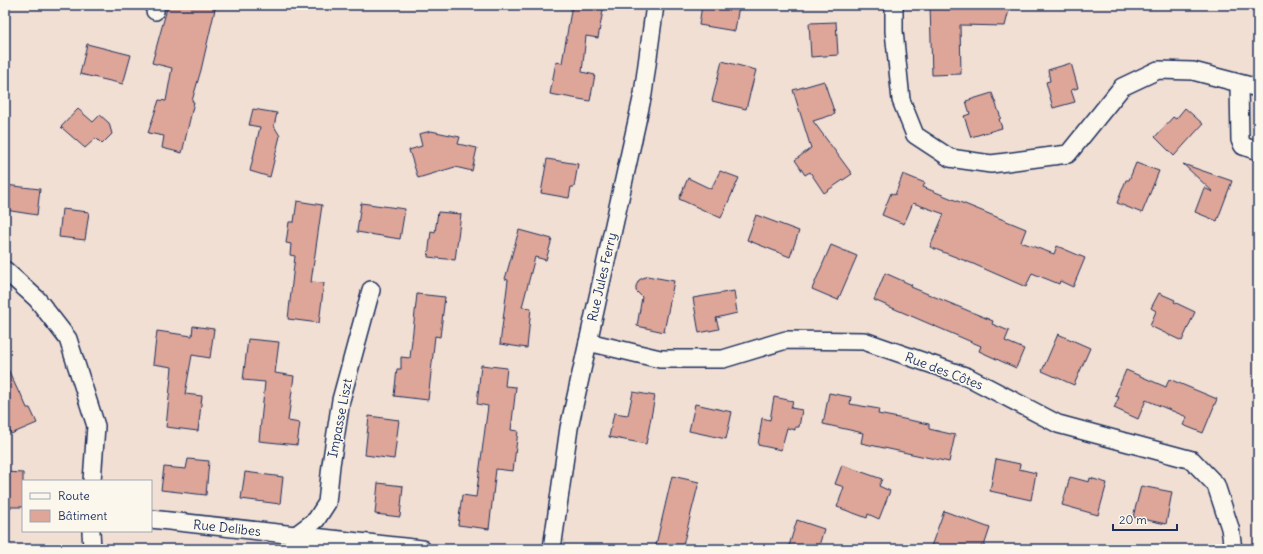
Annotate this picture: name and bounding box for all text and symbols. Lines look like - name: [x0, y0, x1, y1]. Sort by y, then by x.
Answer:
- street label: Rue Jules Ferry: [584, 231, 620, 323]
- street label: Rue des Côtes: [903, 348, 985, 394]
- street label: Impasse Liszt: [324, 376, 356, 459]
- legend: [22, 480, 152, 532]
- text: Route: [58, 488, 90, 503]
- scale bar: [1113, 506, 1177, 532]
- text: Bâtiment: [58, 508, 107, 523]
- text: 20 m: [1119, 512, 1147, 527]
- street label: Rue Delibes: [192, 516, 262, 540]

